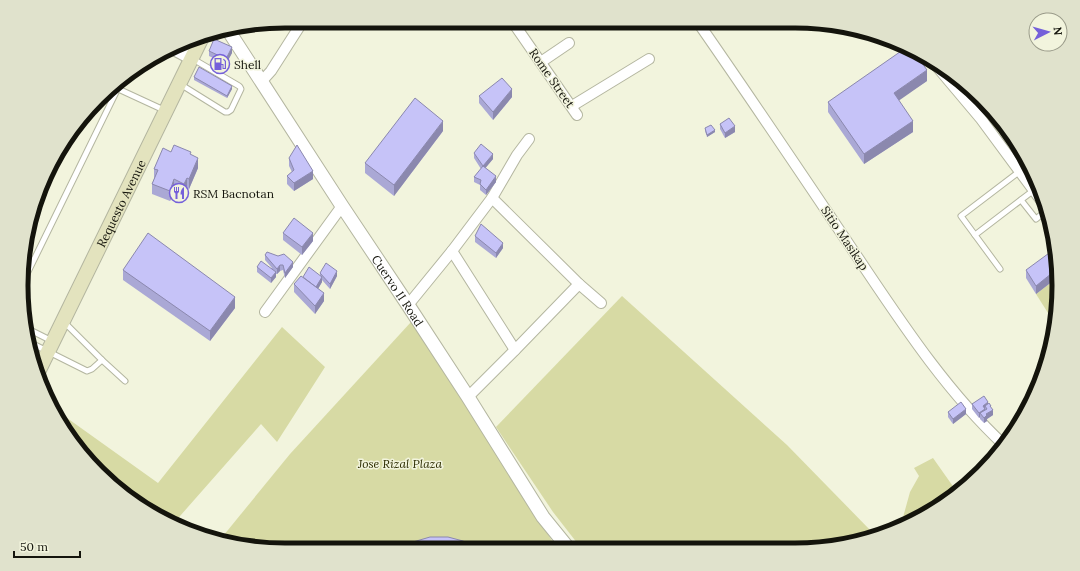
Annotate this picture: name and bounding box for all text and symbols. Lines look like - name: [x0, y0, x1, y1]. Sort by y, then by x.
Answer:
- north arrow: [1028, 12, 1068, 52]
- text: N: [1051, 26, 1065, 36]
- street label: Rome Street: [526, 45, 578, 111]
- fuel station icon: Shell: [209, 53, 231, 75]
- place label: Shell: [234, 57, 261, 72]
- street label: Requesto Avenue: [93, 156, 149, 249]
- restaurant icon: RSM Bacnotan: [168, 182, 190, 204]
- place label: RSM Bacnotan: [193, 186, 274, 201]
- street label: Sitio Masikap: [818, 203, 872, 273]
- street label: Cuervo II Road: [369, 252, 427, 329]
- park label: Jose Rizal Plaza: [357, 456, 442, 471]
- scale bar: [14, 533, 80, 559]
- text: 50 m: [20, 539, 48, 554]

